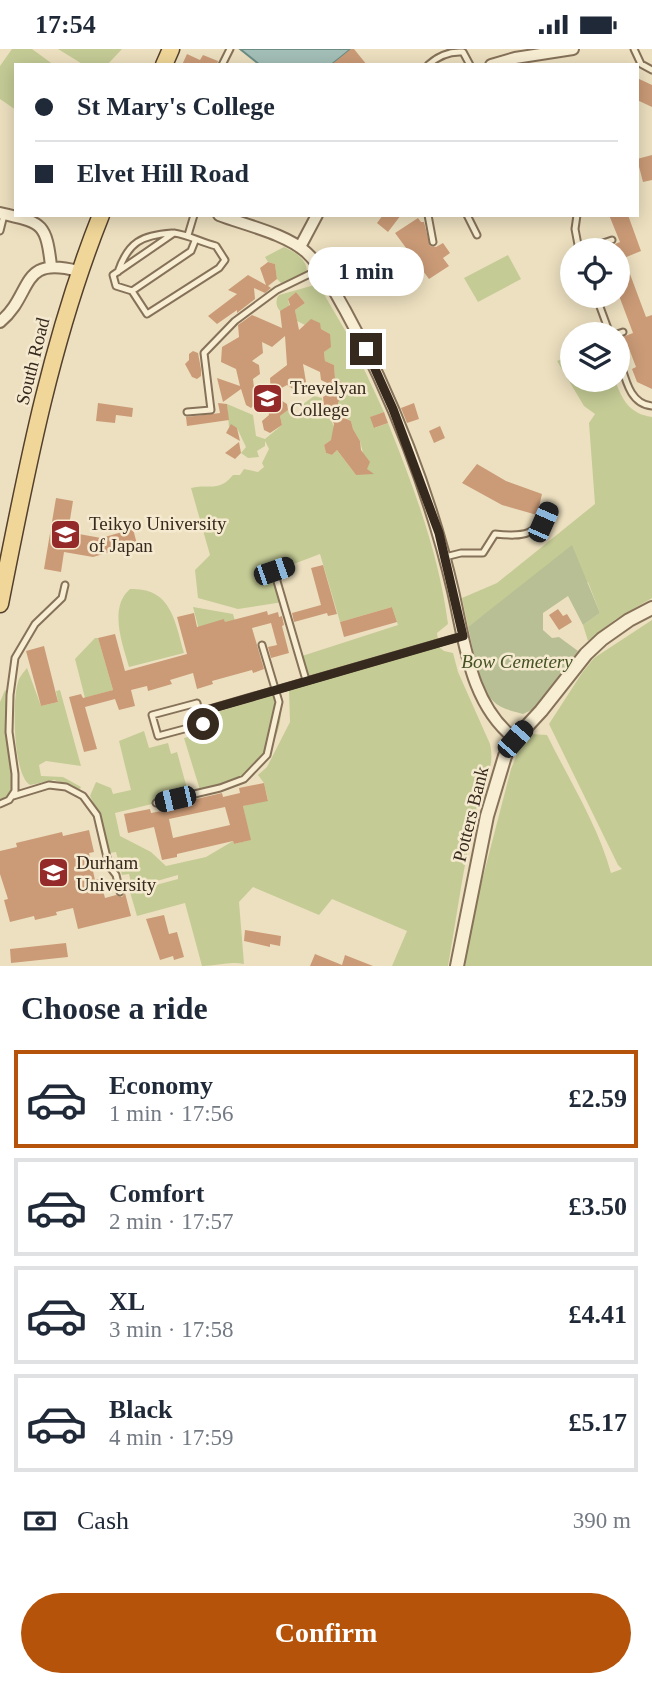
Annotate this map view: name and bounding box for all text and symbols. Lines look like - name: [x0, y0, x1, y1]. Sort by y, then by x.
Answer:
- text: 17:54: [35, 10, 96, 39]
- text: St Mary's College: [77, 92, 275, 121]
- text: Elvet Hill Road: [77, 159, 249, 188]
- map controls: [560, 238, 630, 392]
- button: locate: [560, 238, 630, 308]
- callout: 1 min: [308, 247, 424, 296]
- text: 1 min: [338, 259, 394, 284]
- street label: South Road: [12, 315, 54, 407]
- button: layers: [560, 322, 630, 392]
- route end: [350, 333, 382, 365]
- place label: Trevelyan College: [290, 377, 367, 420]
- school or university icon: Trevelyan College: [250, 381, 284, 415]
- car: [525, 499, 562, 545]
- place label: Teikyo University of Japan: [89, 513, 227, 556]
- school or university icon: Teikyo University of Japan: [49, 517, 83, 551]
- car: [251, 554, 298, 588]
- park label: Bow Cemetery: [461, 651, 573, 672]
- route start: [187, 708, 219, 740]
- car: [494, 716, 537, 762]
- street label: Potters Bank: [448, 764, 493, 864]
- car: [153, 784, 198, 814]
- place label: Durham University: [76, 852, 157, 895]
- school or university icon: Durham University: [36, 856, 70, 890]
- text: Choose a ride: [21, 990, 208, 1026]
- icon: car: [25, 1068, 88, 1131]
- text: Economy: [109, 1071, 213, 1100]
- text: £2.59: [569, 1084, 627, 1113]
- text: 1 min · 17:56: [109, 1101, 234, 1126]
- icon: car: [25, 1176, 88, 1239]
- text: Comfort: [109, 1179, 204, 1208]
- text: £3.50: [569, 1192, 627, 1221]
- text: 2 min · 17:57: [109, 1209, 234, 1234]
- icon: car: [25, 1284, 88, 1347]
- text: XL: [109, 1287, 145, 1316]
- text: £4.41: [569, 1300, 627, 1329]
- text: 3 min · 17:58: [109, 1317, 234, 1342]
- icon: car: [25, 1392, 88, 1455]
- text: Black: [109, 1395, 173, 1424]
- text: £5.17: [569, 1408, 627, 1437]
- text: 4 min · 17:59: [109, 1425, 234, 1450]
- icon: cash: [21, 1502, 59, 1540]
- text: Cash: [77, 1506, 129, 1535]
- text: 390 m: [573, 1508, 631, 1533]
- button: Confirm: [21, 1593, 631, 1673]

